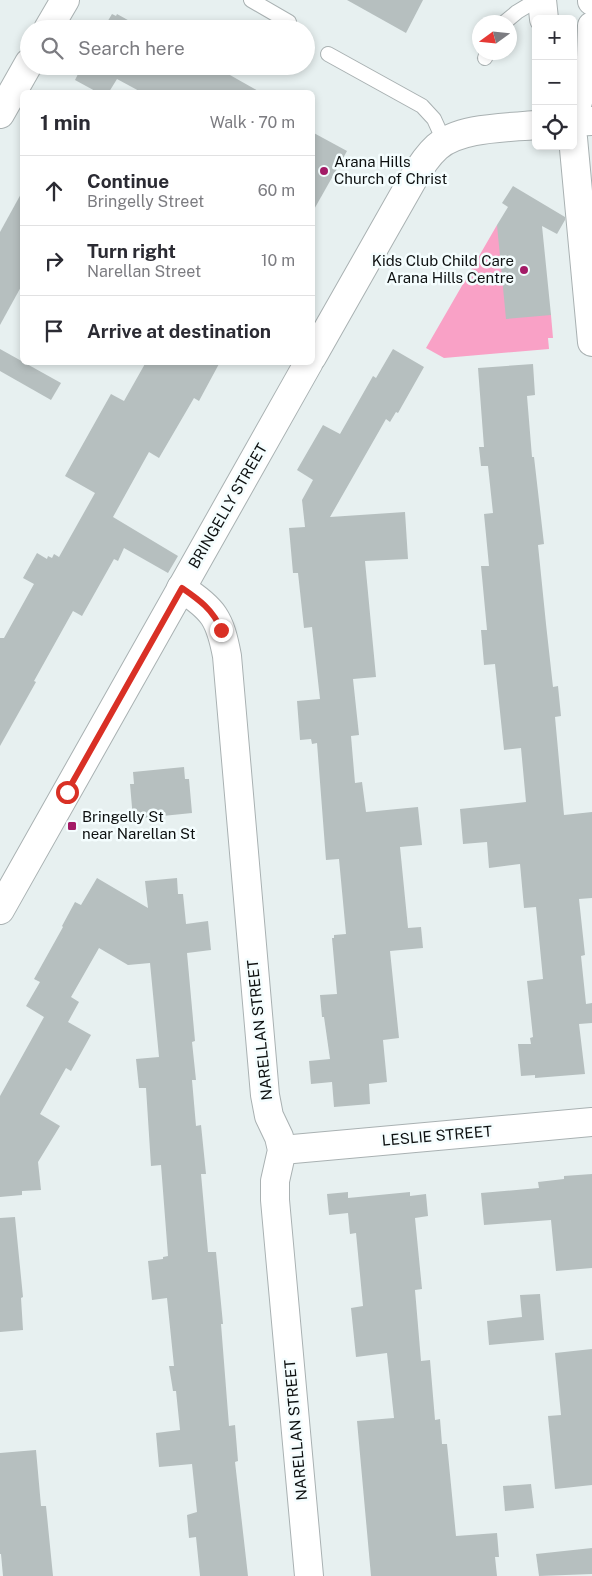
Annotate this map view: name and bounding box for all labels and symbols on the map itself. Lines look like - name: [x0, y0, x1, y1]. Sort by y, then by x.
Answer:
- north arrow: [472, 15, 517, 60]
- place label: Arana Hills Church of Christ: [334, 153, 447, 187]
- marker: Arana Hills Church of Christ: [318, 165, 330, 177]
- place label: Kids Club Child Care Arana Hills Centre: [372, 252, 514, 286]
- marker: Kids Club Child Care Arana Hills Centre: [518, 264, 530, 276]
- street label: BRINGELLY STREET: [185, 440, 270, 571]
- route end: [210, 619, 233, 642]
- route start: [56, 781, 79, 804]
- place label: Bringelly St near Narellan St: [82, 808, 196, 842]
- marker: Bringelly St near Narellan St: [66, 820, 78, 832]
- street label: NARELLAN STREET: [244, 959, 275, 1101]
- street label: LESLIE STREET: [381, 1122, 493, 1149]
- street label: NARELLAN STREET: [281, 1359, 310, 1501]

